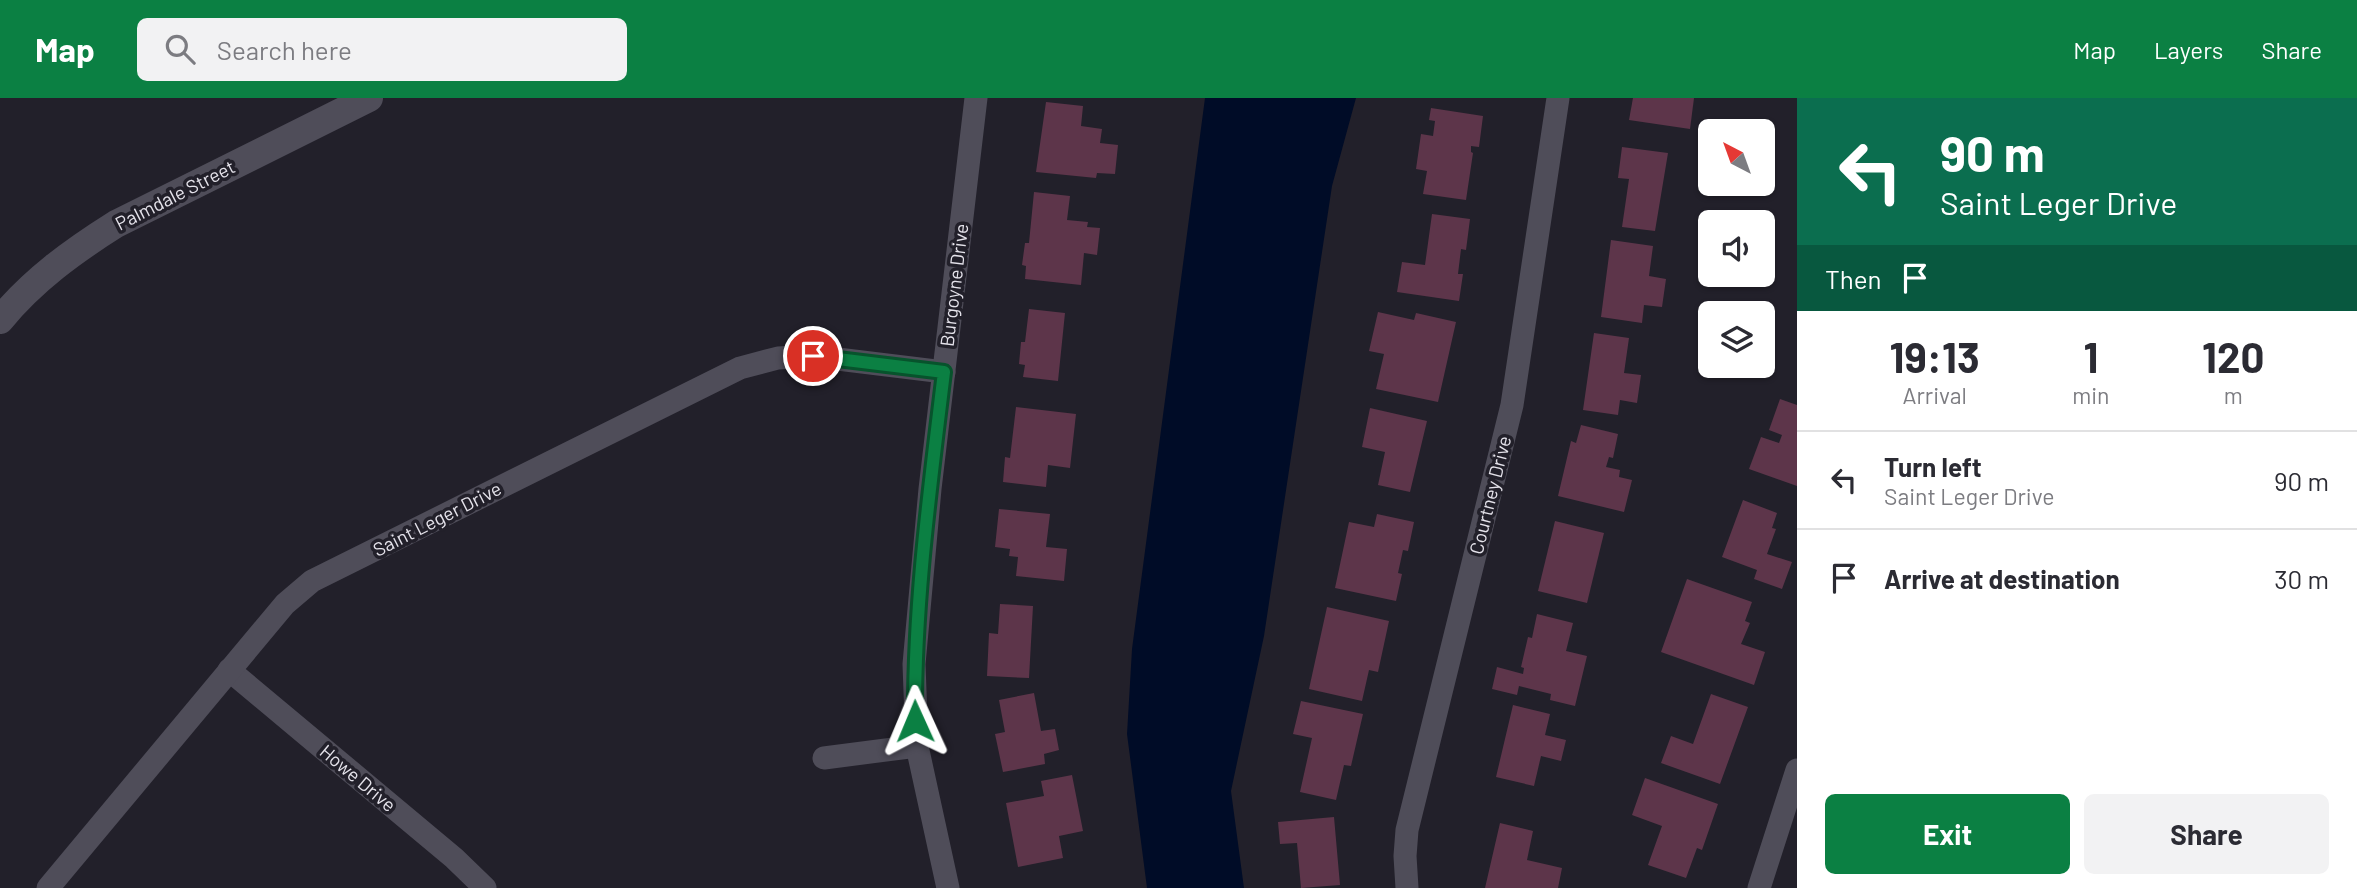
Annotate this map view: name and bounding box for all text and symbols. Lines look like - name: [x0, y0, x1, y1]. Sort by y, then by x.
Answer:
- search box: [137, 18, 627, 81]
- text: Map: [35, 29, 95, 69]
- icon: search: [161, 30, 199, 68]
- text: Search here: [217, 34, 352, 65]
- text: Map: [2073, 35, 2116, 64]
- text: Layers: [2154, 35, 2223, 64]
- text: Share: [2261, 35, 2322, 64]
- north arrow: [1698, 119, 1774, 196]
- map controls: [1698, 119, 1775, 378]
- text: 90 m: [1940, 123, 2045, 182]
- icon: left: [1825, 126, 1916, 217]
- street label: Palmdale Street: [111, 155, 238, 235]
- text: Saint Leger Drive: [1940, 183, 2177, 221]
- button: sound: [1698, 210, 1775, 287]
- street label: Burgoyne Drive: [935, 222, 972, 348]
- icon: arrive: [1896, 259, 1934, 297]
- text: Then: [1825, 263, 1882, 294]
- button: layers: [1698, 301, 1775, 378]
- pin: [783, 326, 843, 386]
- text: 19:13: [1890, 331, 1980, 381]
- text: 1: [2083, 331, 2098, 381]
- text: 120: [2202, 331, 2264, 381]
- icon: arrive: [794, 337, 832, 375]
- text: Arrival: [1902, 381, 1967, 409]
- text: min: [2072, 381, 2109, 409]
- text: m: [2224, 381, 2243, 409]
- street label: Courtney Drive: [1464, 433, 1515, 556]
- text: Turn left: [1884, 451, 1982, 482]
- icon: left: [1825, 461, 1863, 499]
- text: 90 m: [2274, 465, 2329, 496]
- street label: Saint Leger Drive: [369, 476, 505, 561]
- text: Saint Leger Drive: [1884, 482, 2054, 510]
- icon: arrive: [1825, 559, 1863, 597]
- text: Arrive at destination: [1884, 563, 2120, 594]
- text: 30 m: [2274, 563, 2329, 594]
- position arrow: [878, 684, 952, 758]
- street label: Howe Drive: [316, 739, 401, 816]
- button: Exit: [1825, 794, 2070, 874]
- button: Share: [2084, 794, 2329, 874]

